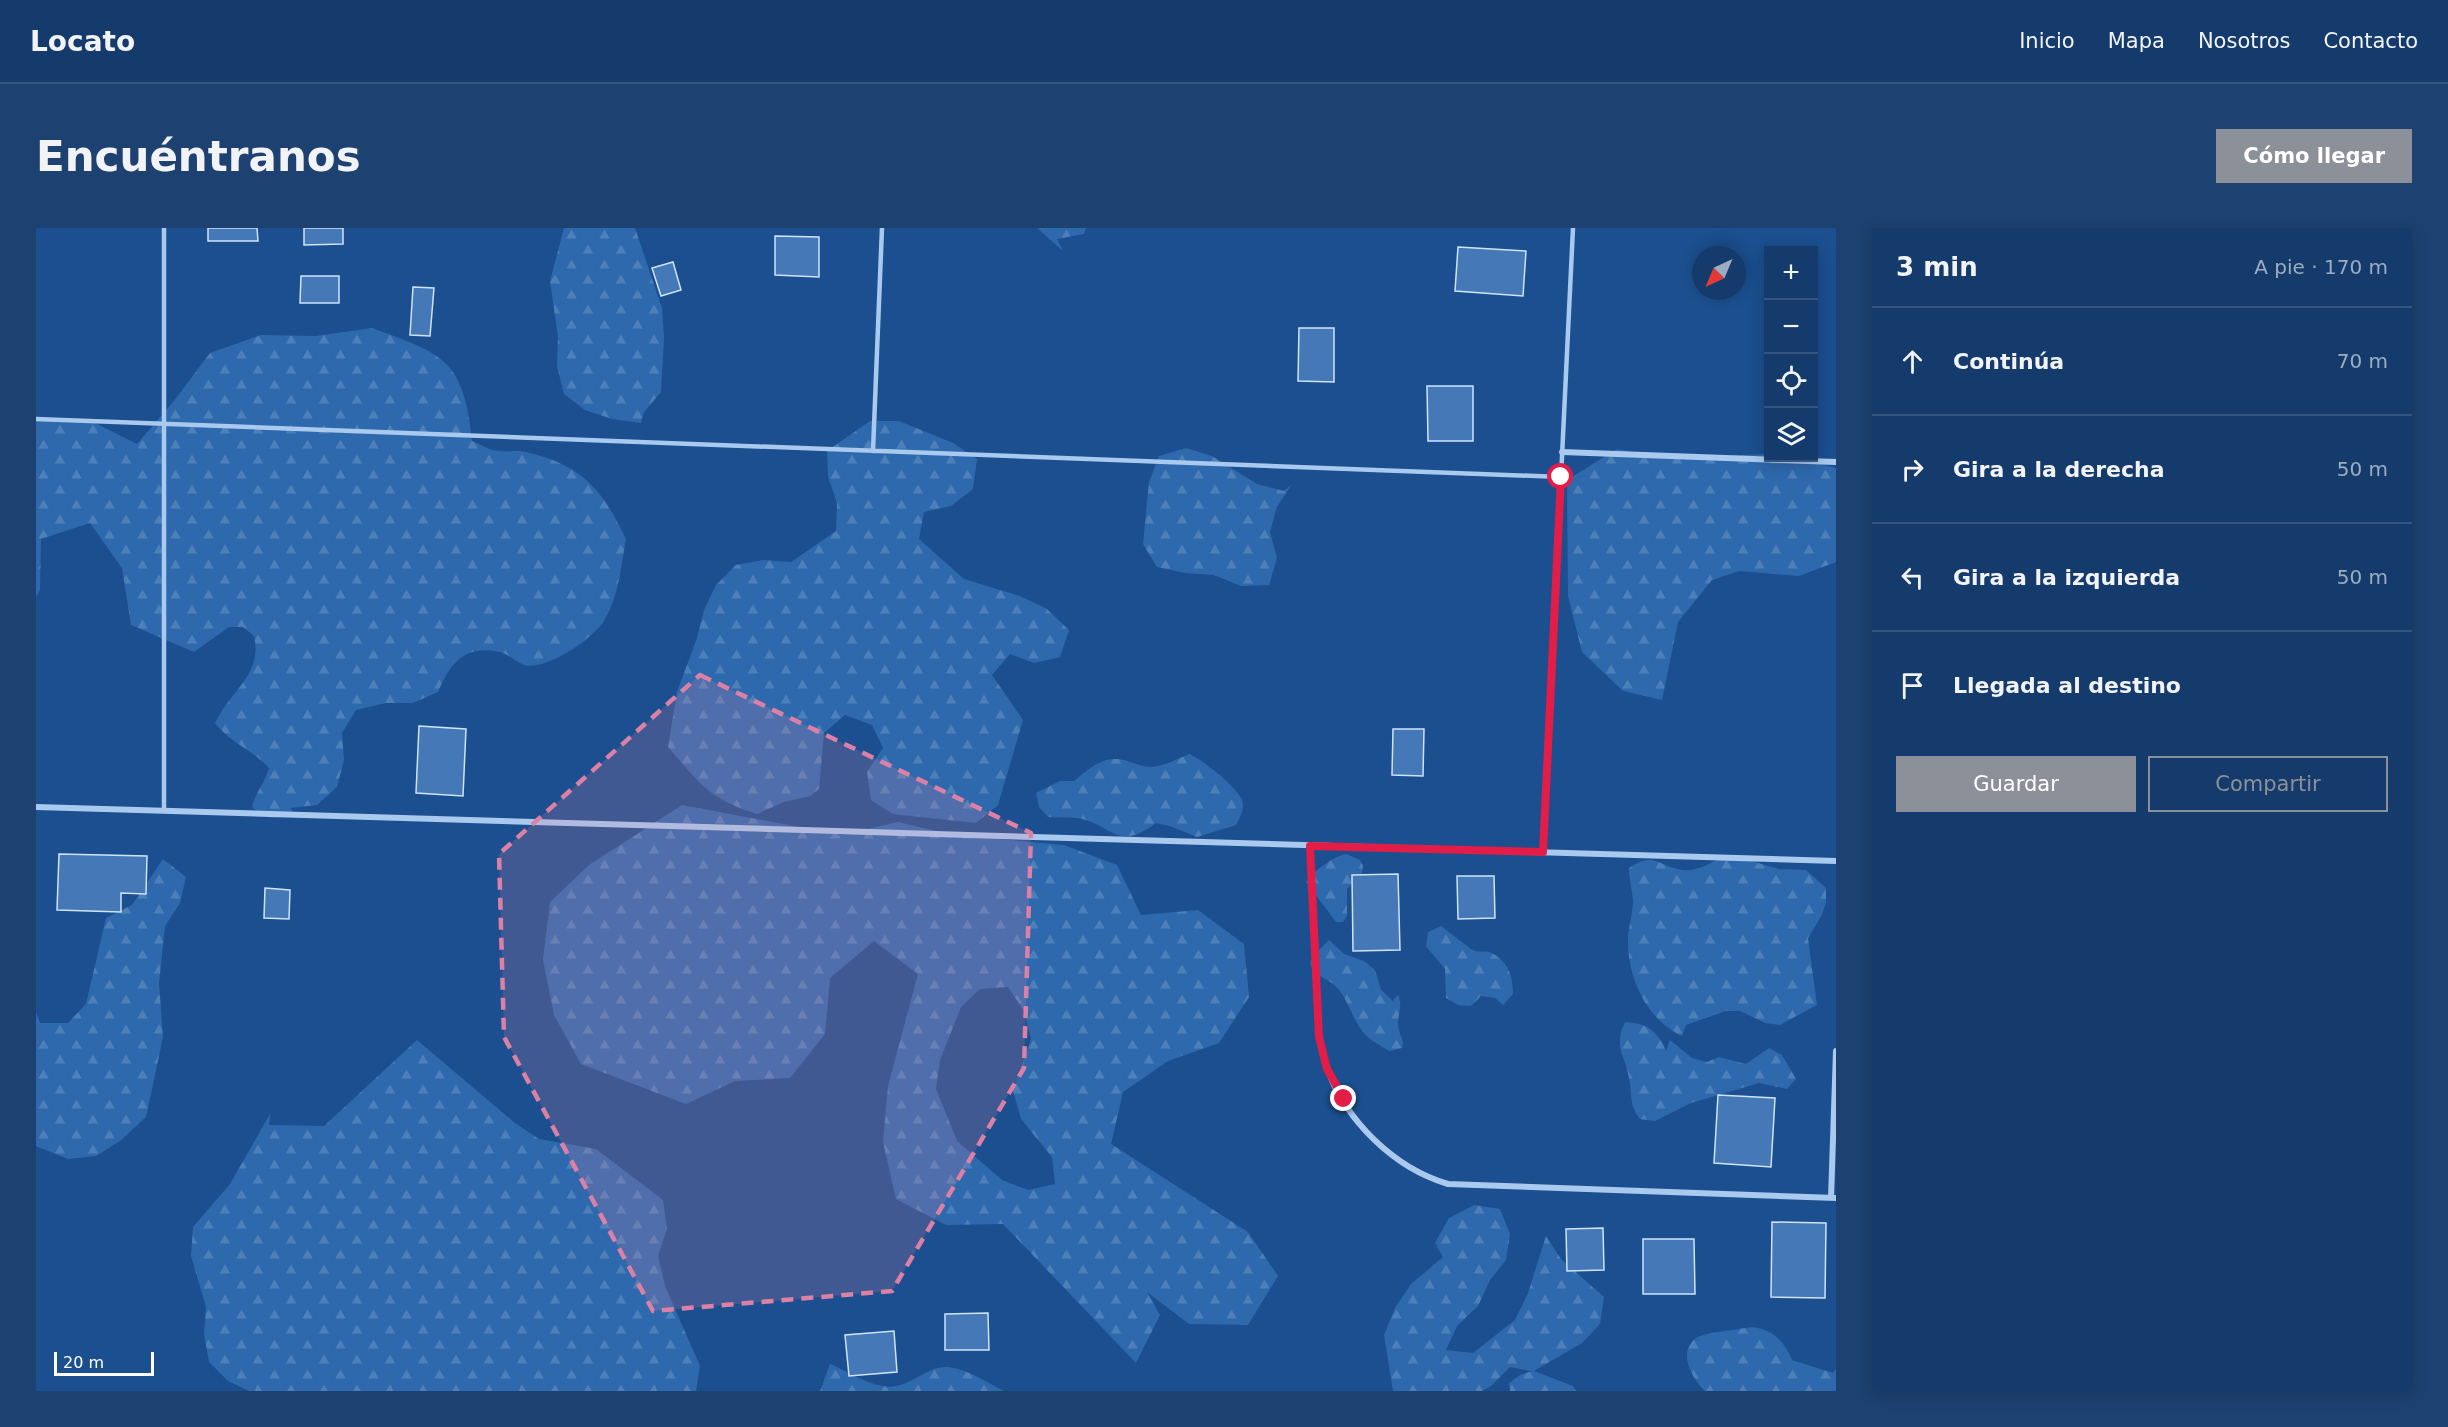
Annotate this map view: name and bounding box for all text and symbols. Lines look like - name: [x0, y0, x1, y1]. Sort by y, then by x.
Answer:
- text: Locato: [30, 25, 135, 58]
- text: Inicio: [2019, 29, 2075, 53]
- text: Mapa: [2108, 29, 2165, 53]
- text: Nosotros: [2198, 29, 2290, 53]
- text: Contacto: [2323, 29, 2418, 53]
- button: Cómo llegar: [2216, 129, 2412, 183]
- text: Encuéntranos: [36, 132, 361, 181]
- north arrow: [1692, 246, 1746, 300]
- map controls: [1764, 246, 1818, 462]
- button: +: [1764, 246, 1818, 300]
- text: 3 min: [1896, 252, 1978, 282]
- text: A pie · 170 m: [2254, 255, 2388, 279]
- button: −: [1764, 300, 1818, 354]
- icon: ahead: [1896, 345, 1929, 378]
- text: Continúa: [1953, 349, 2064, 374]
- text: 70 m: [2337, 349, 2388, 373]
- button: locate: [1764, 354, 1818, 408]
- button: layers: [1764, 408, 1818, 462]
- icon: right: [1896, 453, 1929, 486]
- text: Gira a la derecha: [1953, 457, 2165, 482]
- text: 50 m: [2337, 457, 2388, 481]
- route start: [1547, 463, 1573, 489]
- icon: left: [1896, 561, 1929, 594]
- text: Gira a la izquierda: [1953, 565, 2180, 590]
- text: 50 m: [2337, 565, 2388, 589]
- icon: arrive: [1896, 669, 1929, 702]
- text: Llegada al destino: [1953, 673, 2181, 698]
- button: Guardar: [1896, 756, 2136, 812]
- button: Compartir: [2148, 756, 2388, 812]
- route end: [1330, 1085, 1356, 1111]
- scale bar: [54, 1349, 154, 1376]
- text: 20 m: [63, 1353, 104, 1372]

